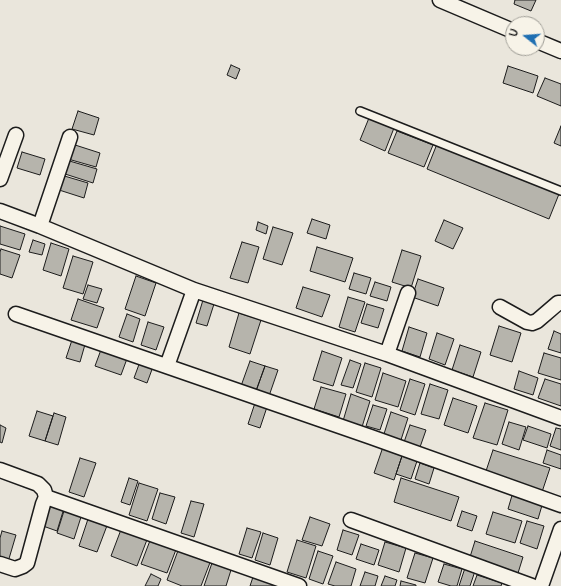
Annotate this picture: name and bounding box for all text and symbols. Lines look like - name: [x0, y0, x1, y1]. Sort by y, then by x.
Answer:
- north arrow: [505, 16, 545, 56]
- text: U: [507, 27, 521, 38]

